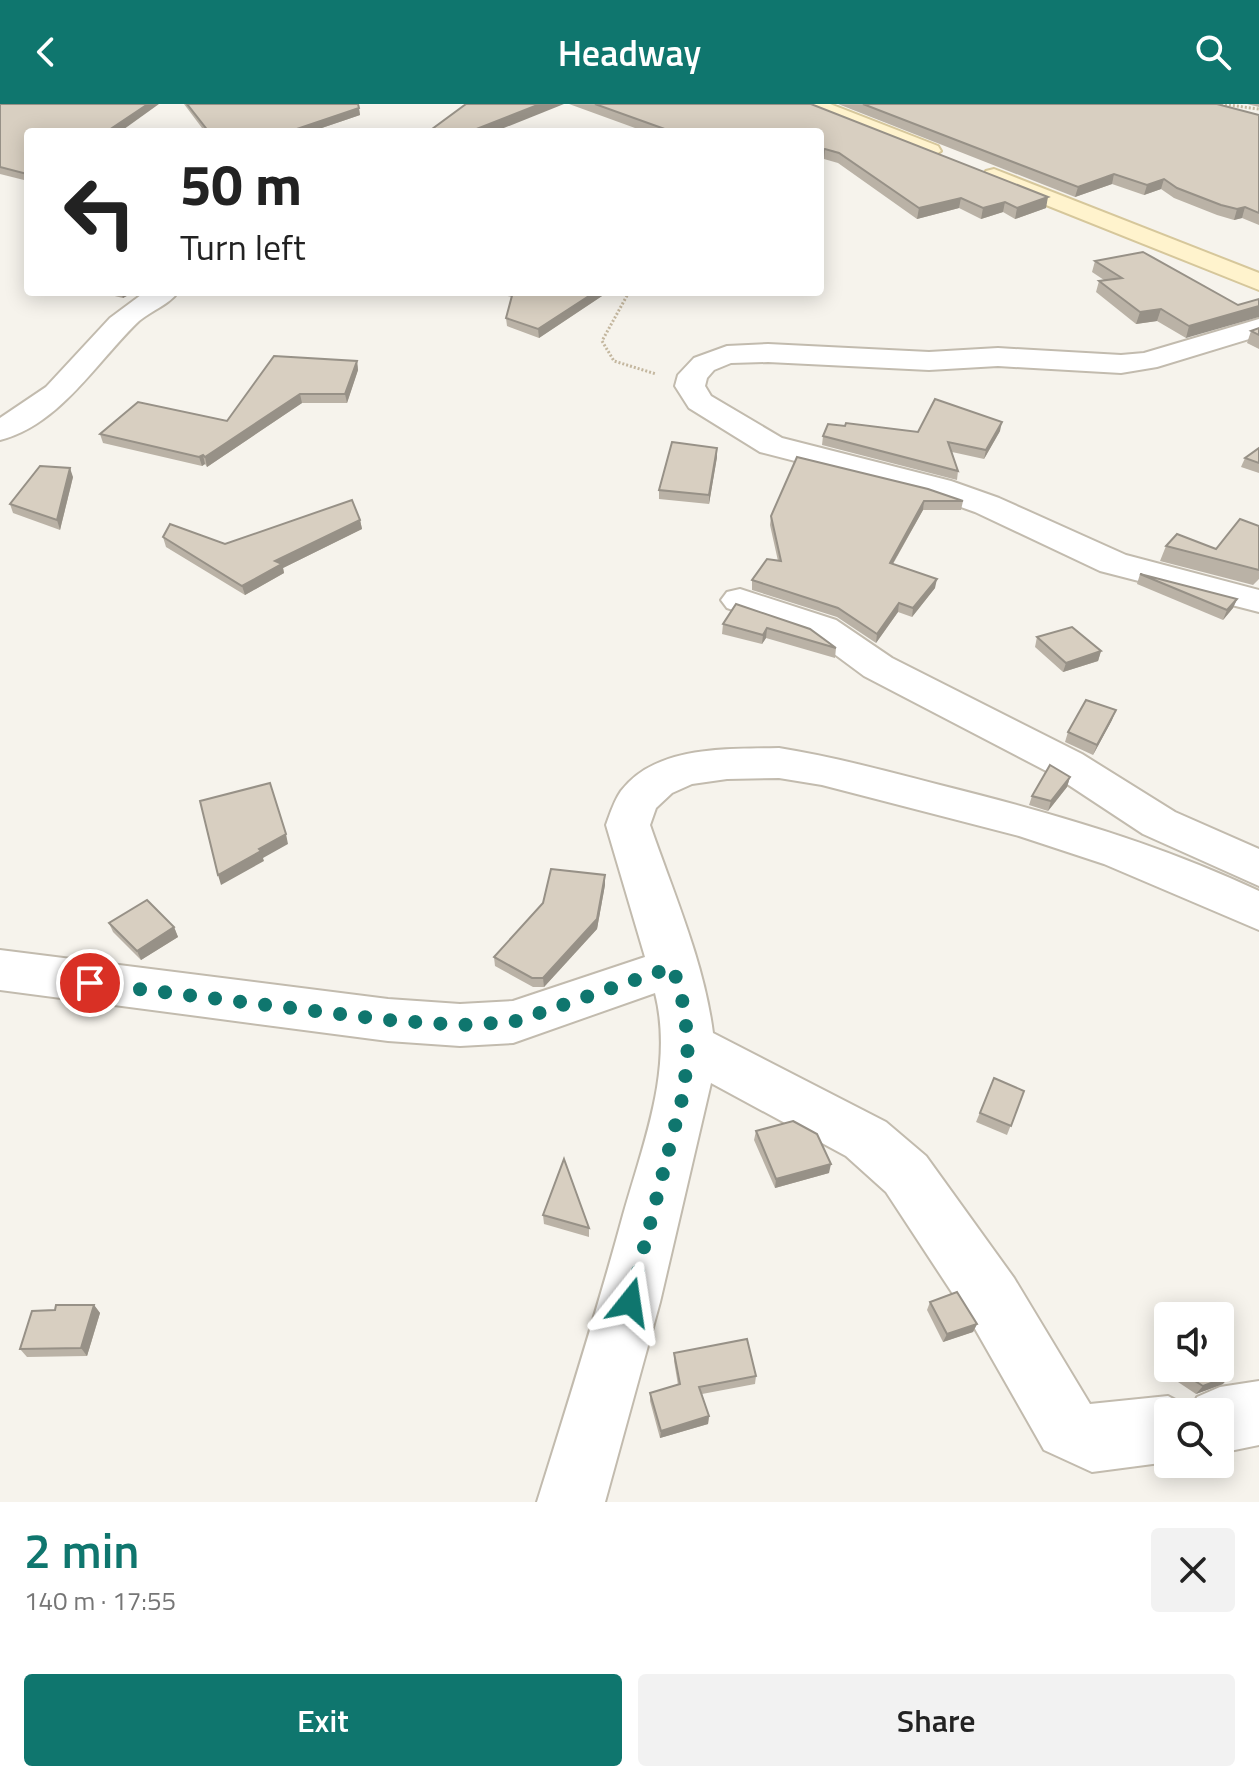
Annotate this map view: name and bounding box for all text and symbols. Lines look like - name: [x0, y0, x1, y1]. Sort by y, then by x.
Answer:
- text: Headway: [558, 25, 701, 80]
- icon: back: [24, 30, 68, 74]
- icon: search: [1191, 30, 1235, 74]
- text: 50 m: [180, 142, 302, 227]
- icon: left: [48, 160, 152, 264]
- text: Turn left: [180, 219, 306, 274]
- pin: [56, 949, 124, 1017]
- icon: arrive: [68, 961, 112, 1005]
- position arrow: [588, 1260, 672, 1344]
- map controls: [1154, 1302, 1234, 1478]
- button: sound: [1154, 1302, 1234, 1382]
- button: search: [1154, 1398, 1234, 1478]
- text: 2 min: [24, 1514, 139, 1587]
- button: close: [1151, 1528, 1235, 1612]
- text: 140 m · 17:55: [24, 1581, 176, 1620]
- button: Exit: [24, 1674, 622, 1766]
- button: Share: [638, 1674, 1235, 1766]

